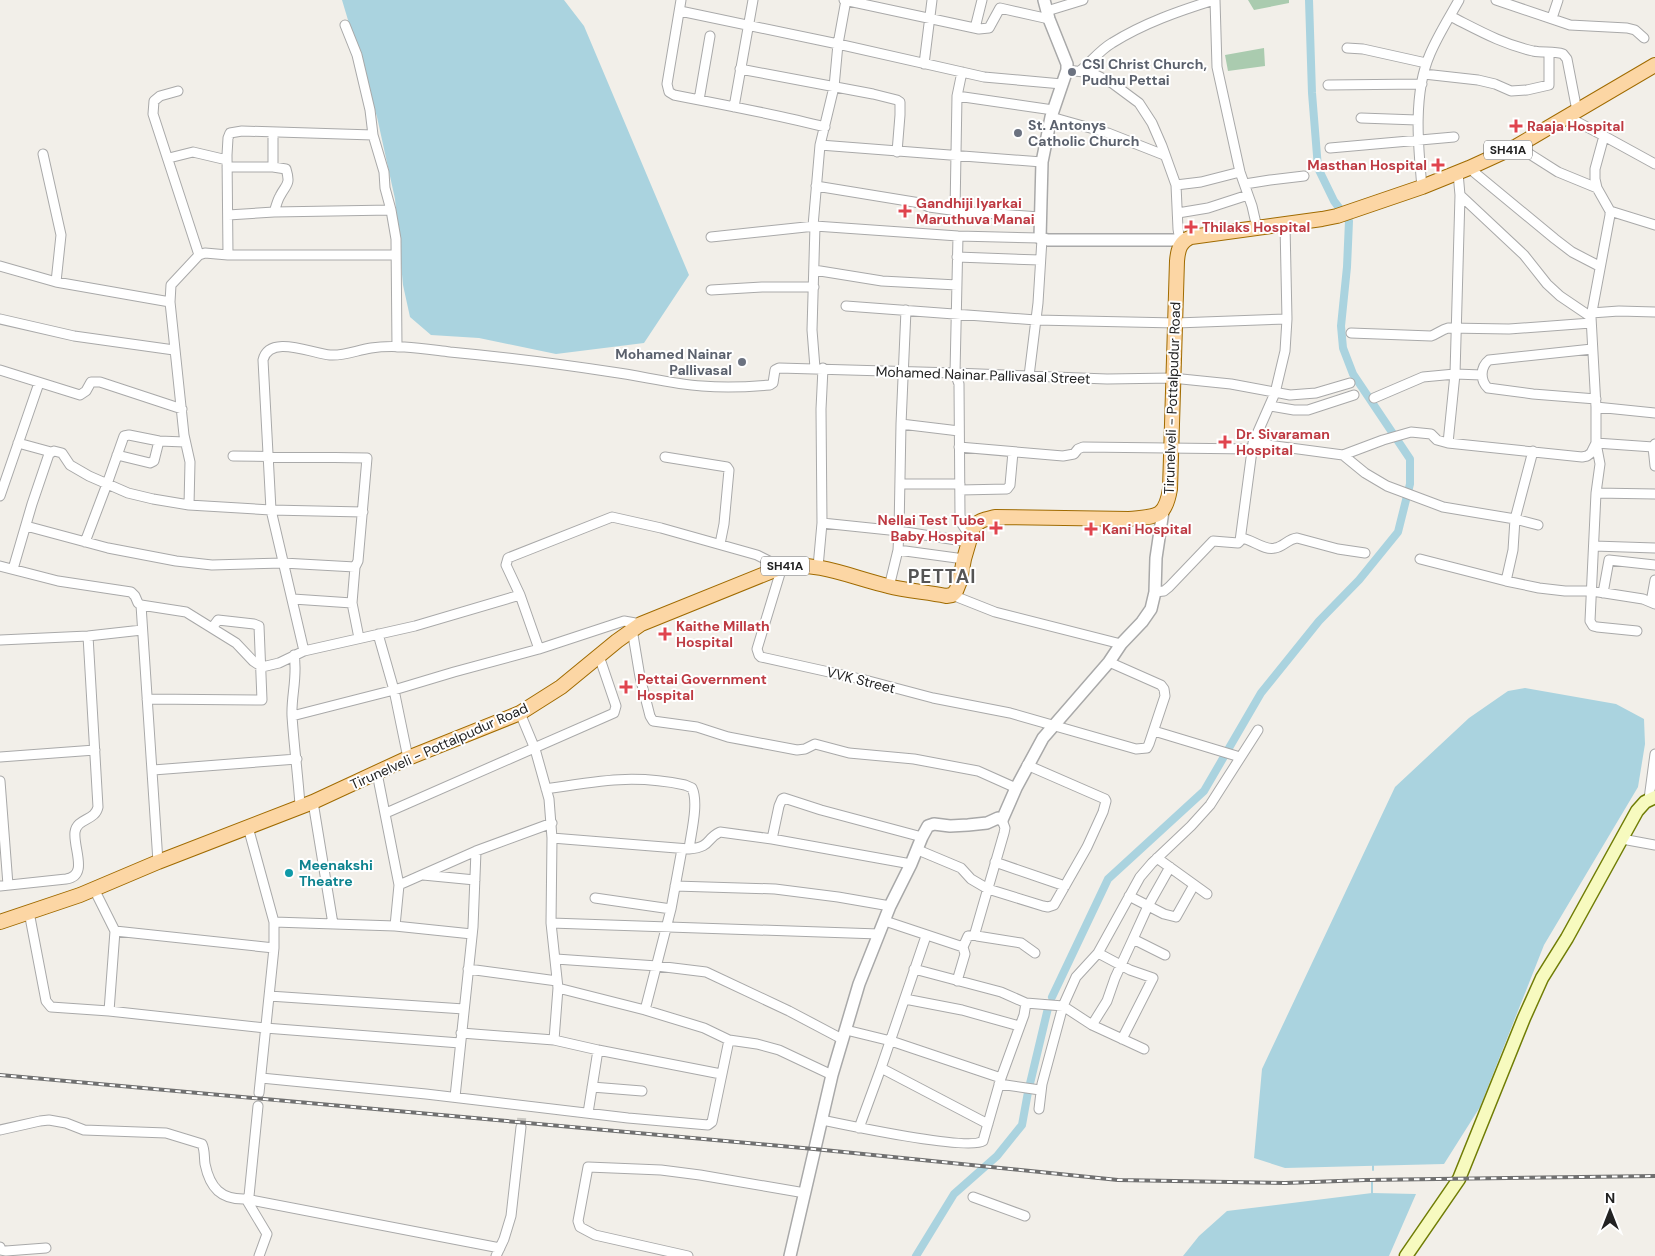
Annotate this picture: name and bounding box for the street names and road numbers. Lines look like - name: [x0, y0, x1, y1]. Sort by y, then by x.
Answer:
- road number: SH41A: [1484, 140, 1532, 160]
- street label: Tirunelveli - Pottalpudur Road: [1160, 301, 1184, 495]
- street label: Mohamed Nainar Pallivasal Street: [875, 362, 1091, 388]
- road number: SH41A: [761, 556, 809, 576]
- street label: VVK Street: [825, 663, 897, 697]
- street label: Tirunelveli - Pottalpudur Road: [347, 699, 531, 793]

